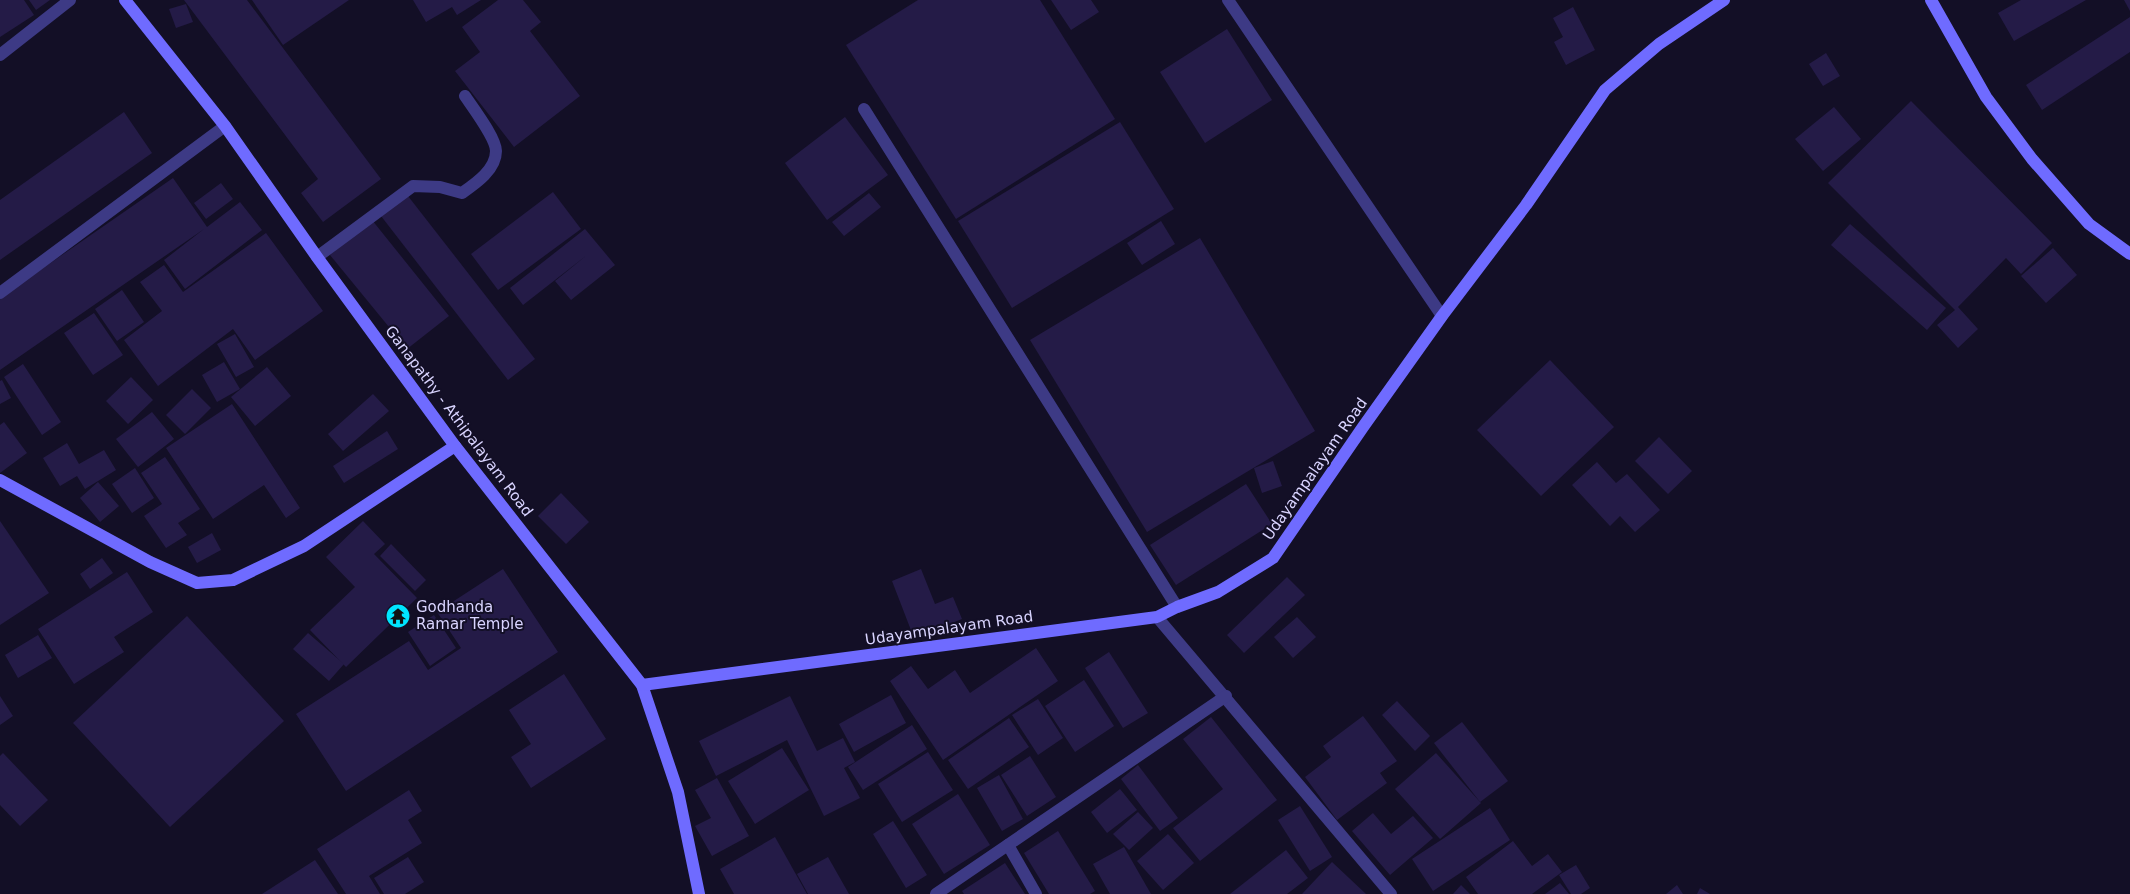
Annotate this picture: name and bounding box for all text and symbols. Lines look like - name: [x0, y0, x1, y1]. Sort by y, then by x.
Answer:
- street label: Ganapathy - Athipalayam Road: [381, 322, 537, 520]
- street label: Udayampalayam Road: [1259, 394, 1371, 544]
- place label: Godhanda Ramar Temple: [416, 598, 523, 633]
- temple icon: Godhanda Ramar Temple: [385, 603, 411, 629]
- street label: Udayampalayam Road: [864, 607, 1034, 649]

